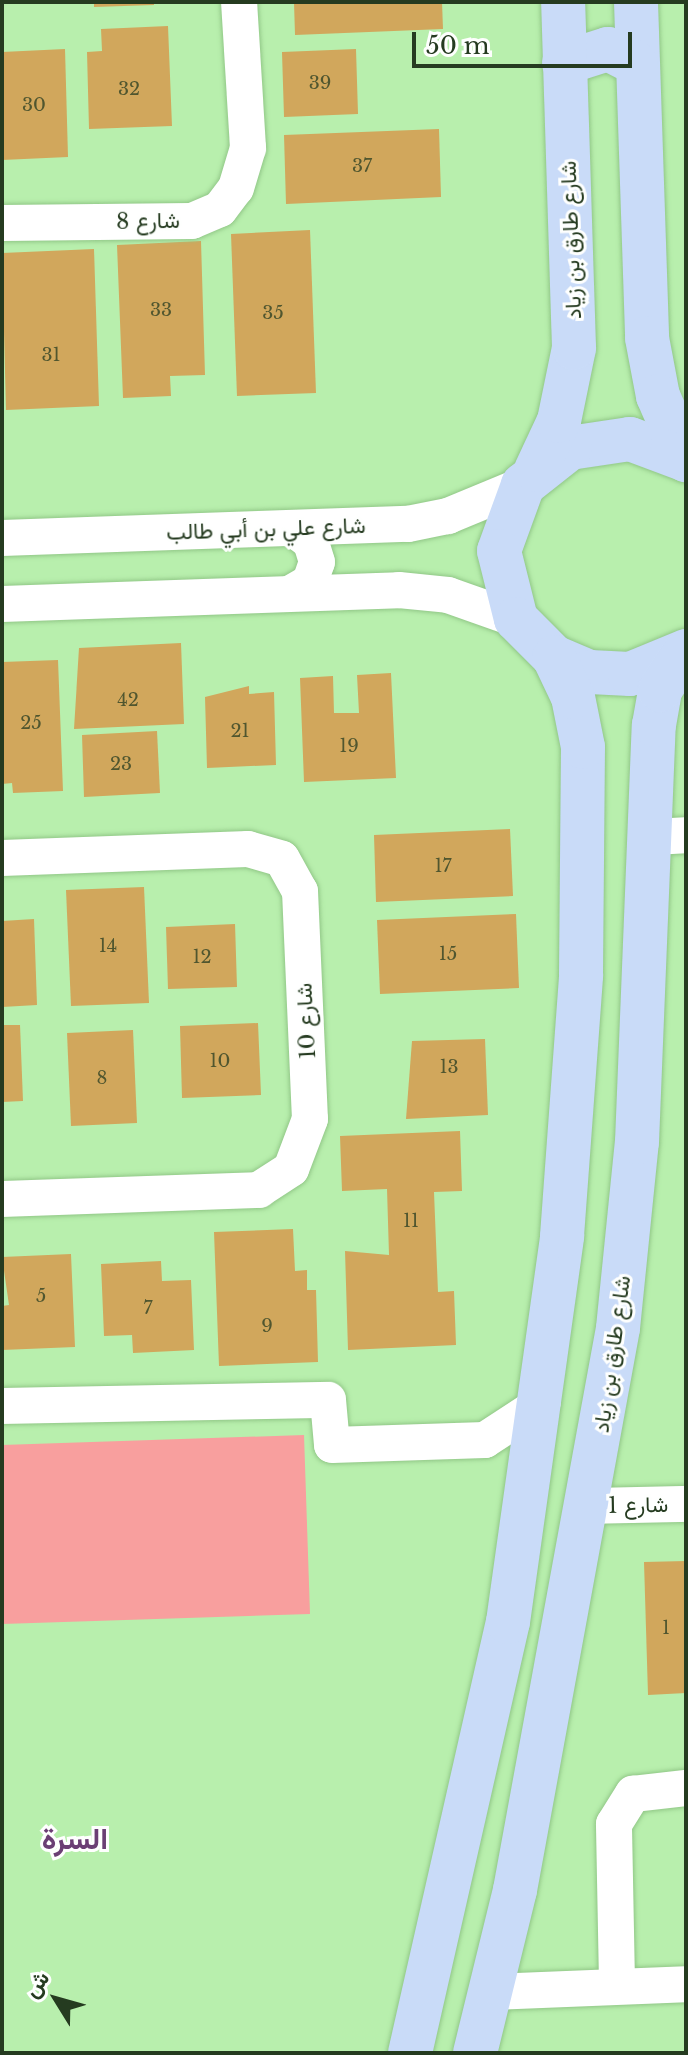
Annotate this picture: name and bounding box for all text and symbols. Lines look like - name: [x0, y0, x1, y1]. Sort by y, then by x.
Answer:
- scale bar: [416, 16, 636, 66]
- text: 50 m: [426, 31, 489, 60]
- house number: 39: [309, 72, 331, 94]
- house number: 32: [118, 78, 140, 100]
- house number: 30: [22, 94, 46, 116]
- house number: 37: [352, 155, 372, 177]
- street label: شارع طارق بن زياد: [555, 160, 587, 320]
- street label: شارع 8: [116, 207, 180, 235]
- house number: 33: [150, 299, 172, 321]
- house number: 35: [262, 302, 284, 324]
- house number: 31: [41, 344, 61, 366]
- street label: شارع علي بن أبي طالب: [166, 512, 366, 546]
- house number: 42: [117, 689, 139, 711]
- house number: 25: [20, 712, 42, 734]
- house number: 21: [230, 720, 250, 742]
- house number: 19: [339, 735, 359, 757]
- house number: 23: [110, 753, 132, 775]
- house number: 17: [434, 855, 452, 877]
- house number: 14: [99, 935, 117, 957]
- house number: 15: [439, 943, 457, 965]
- house number: 12: [192, 946, 212, 968]
- street label: شارع 10: [291, 982, 321, 1060]
- house number: 10: [210, 1050, 230, 1072]
- house number: 13: [439, 1056, 459, 1078]
- house number: 8: [97, 1067, 107, 1089]
- house number: 11: [403, 1210, 419, 1232]
- street label: شارع طارق بن زياد: [588, 1274, 636, 1434]
- house number: 5: [36, 1285, 46, 1307]
- house number: 7: [143, 1297, 153, 1319]
- house number: 9: [261, 1315, 273, 1337]
- street label: شارع 1: [608, 1491, 668, 1519]
- house number: 1: [662, 1617, 670, 1639]
- district label: السرة: [42, 1821, 108, 1857]
- north arrow: [16, 1959, 96, 2039]
- text: ش: [18, 1966, 55, 2003]

